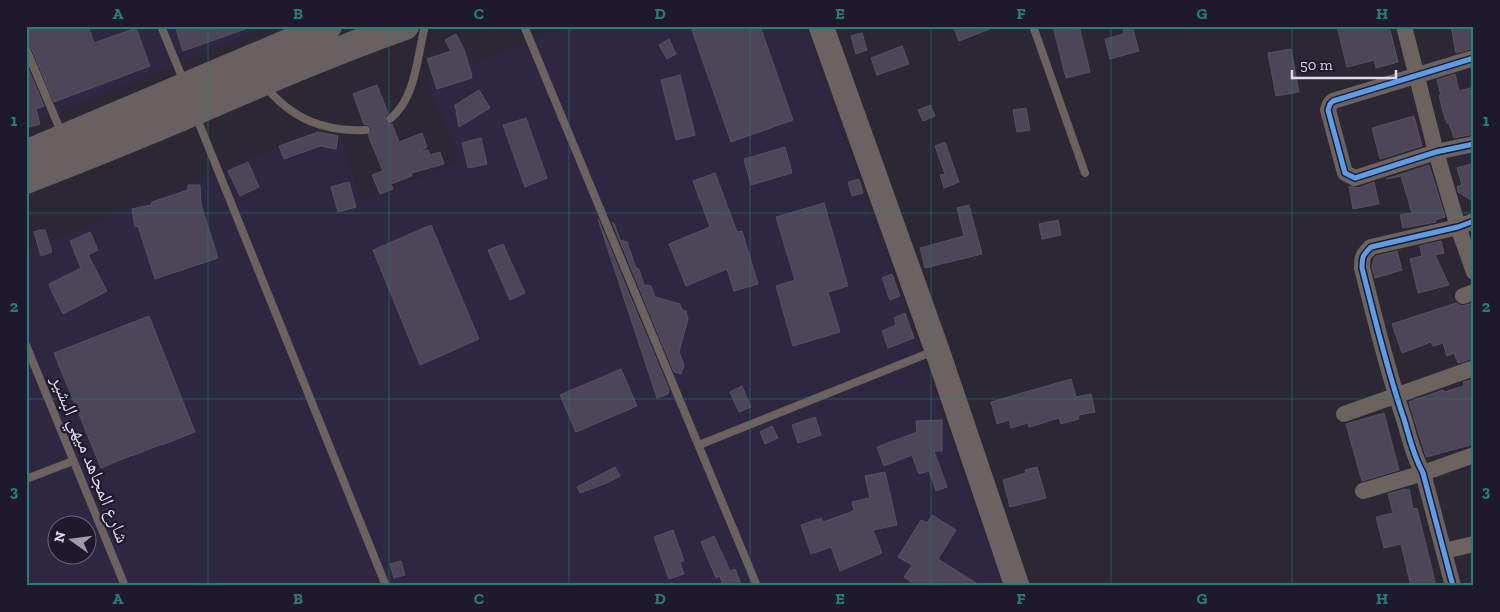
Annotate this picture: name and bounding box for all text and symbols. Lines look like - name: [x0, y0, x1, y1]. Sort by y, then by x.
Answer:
- text: A: [113, 4, 124, 23]
- text: B: [293, 4, 303, 23]
- text: C: [474, 4, 484, 23]
- text: D: [654, 4, 666, 23]
- text: E: [835, 4, 845, 23]
- text: F: [1016, 4, 1026, 23]
- text: G: [1197, 4, 1208, 23]
- text: H: [1376, 4, 1388, 23]
- scale bar: [1292, 48, 1396, 80]
- text: 50 m: [1300, 56, 1333, 74]
- text: 1: [11, 111, 18, 130]
- text: 1: [1483, 111, 1490, 130]
- text: 2: [10, 297, 19, 316]
- text: 2: [1482, 297, 1491, 316]
- street label: شارع المجاهد ميهي البشير: [43, 371, 135, 548]
- text: 3: [10, 482, 19, 501]
- text: 3: [1482, 482, 1491, 501]
- north arrow: [48, 514, 98, 564]
- text: N: [50, 529, 69, 544]
- text: A: [113, 589, 124, 608]
- text: B: [293, 589, 303, 608]
- text: C: [474, 589, 484, 608]
- text: D: [654, 589, 666, 608]
- text: E: [835, 589, 845, 608]
- text: F: [1016, 589, 1026, 608]
- text: G: [1197, 589, 1208, 608]
- text: H: [1376, 589, 1388, 608]

